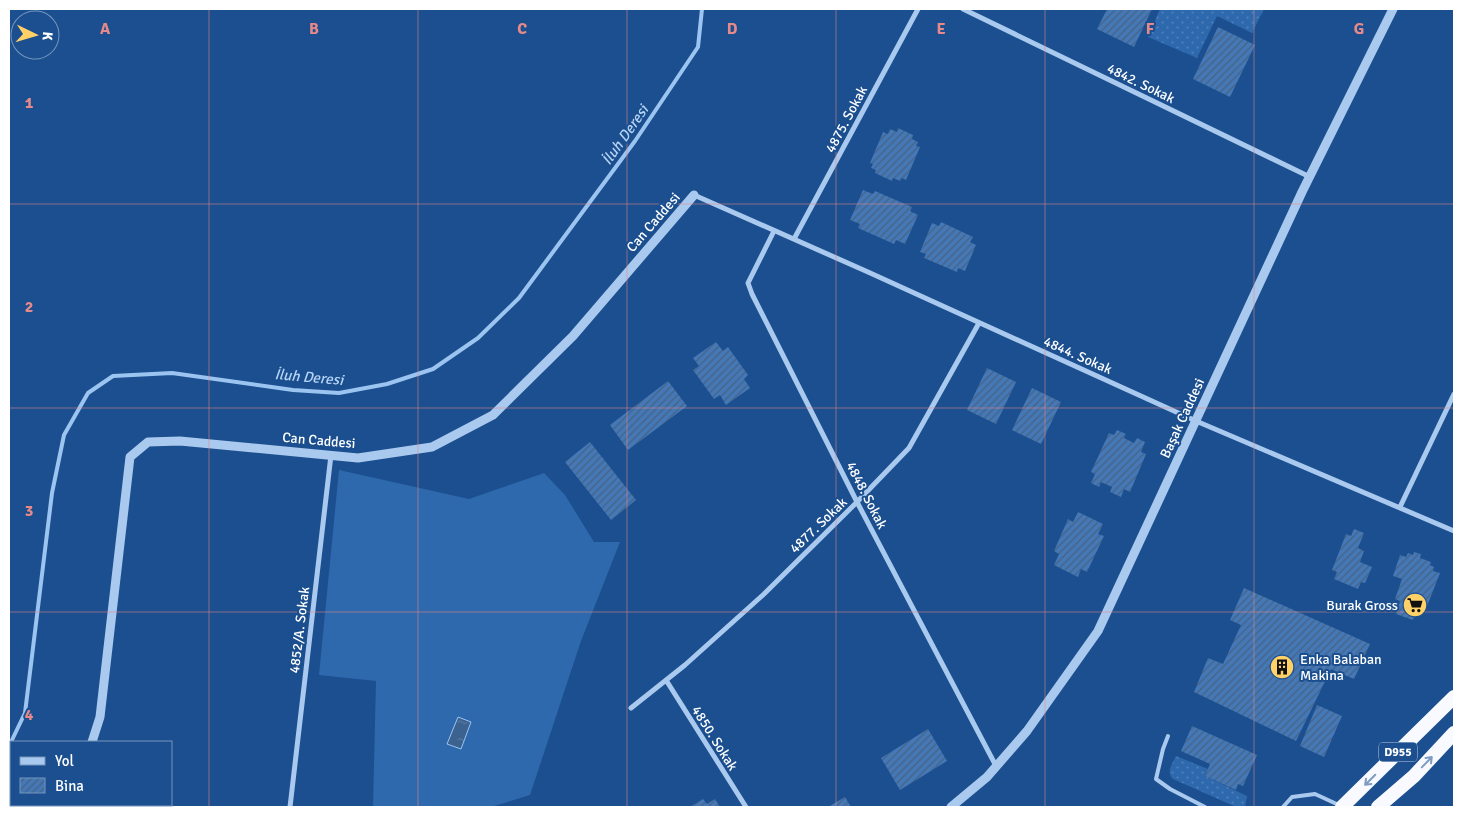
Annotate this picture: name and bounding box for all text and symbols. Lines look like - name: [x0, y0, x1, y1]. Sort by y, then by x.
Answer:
- north arrow: [10, 10, 60, 60]
- text: A: [100, 19, 111, 39]
- text: B: [309, 19, 319, 39]
- text: C: [517, 19, 527, 39]
- text: D: [727, 19, 738, 39]
- text: E: [936, 19, 946, 39]
- text: F: [1146, 19, 1155, 39]
- text: G: [1354, 19, 1364, 39]
- text: K: [39, 31, 56, 41]
- street label: 4842. Sokak: [1104, 60, 1177, 107]
- street label: 4875. Sokak: [822, 83, 871, 156]
- text: 1: [25, 93, 34, 113]
- water label: İluh Deresi: [598, 100, 653, 168]
- street label: Can Caddesi: [623, 189, 684, 256]
- text: 2: [25, 297, 33, 317]
- street label: 4844. Sokak: [1041, 333, 1115, 378]
- water label: İluh Deresi: [274, 365, 346, 389]
- street label: Başak Caddesi: [1157, 376, 1208, 461]
- street label: Can Caddesi: [282, 429, 356, 452]
- street label: 4848. Sokak: [842, 459, 891, 532]
- street label: 4877. Sokak: [786, 494, 851, 557]
- text: 3: [25, 501, 33, 521]
- street label: 4852/A. Sokak: [286, 586, 313, 674]
- supermarket icon: Burak Gross: [1402, 592, 1428, 618]
- place label: Burak Gross: [1326, 597, 1398, 614]
- place label: Enka Balaban Makina: [1300, 651, 1382, 684]
- building icon: Enka Balaban Makina: [1269, 654, 1295, 680]
- street label: 4850. Sokak: [688, 703, 741, 774]
- text: 4: [25, 705, 34, 725]
- legend: [10, 741, 172, 806]
- road number: D955: [1379, 742, 1417, 762]
- text: Yol: [55, 752, 74, 770]
- one-way arrow: [1420, 757, 1432, 769]
- one-way arrow: [1363, 774, 1376, 786]
- text: Bina: [55, 777, 84, 795]

